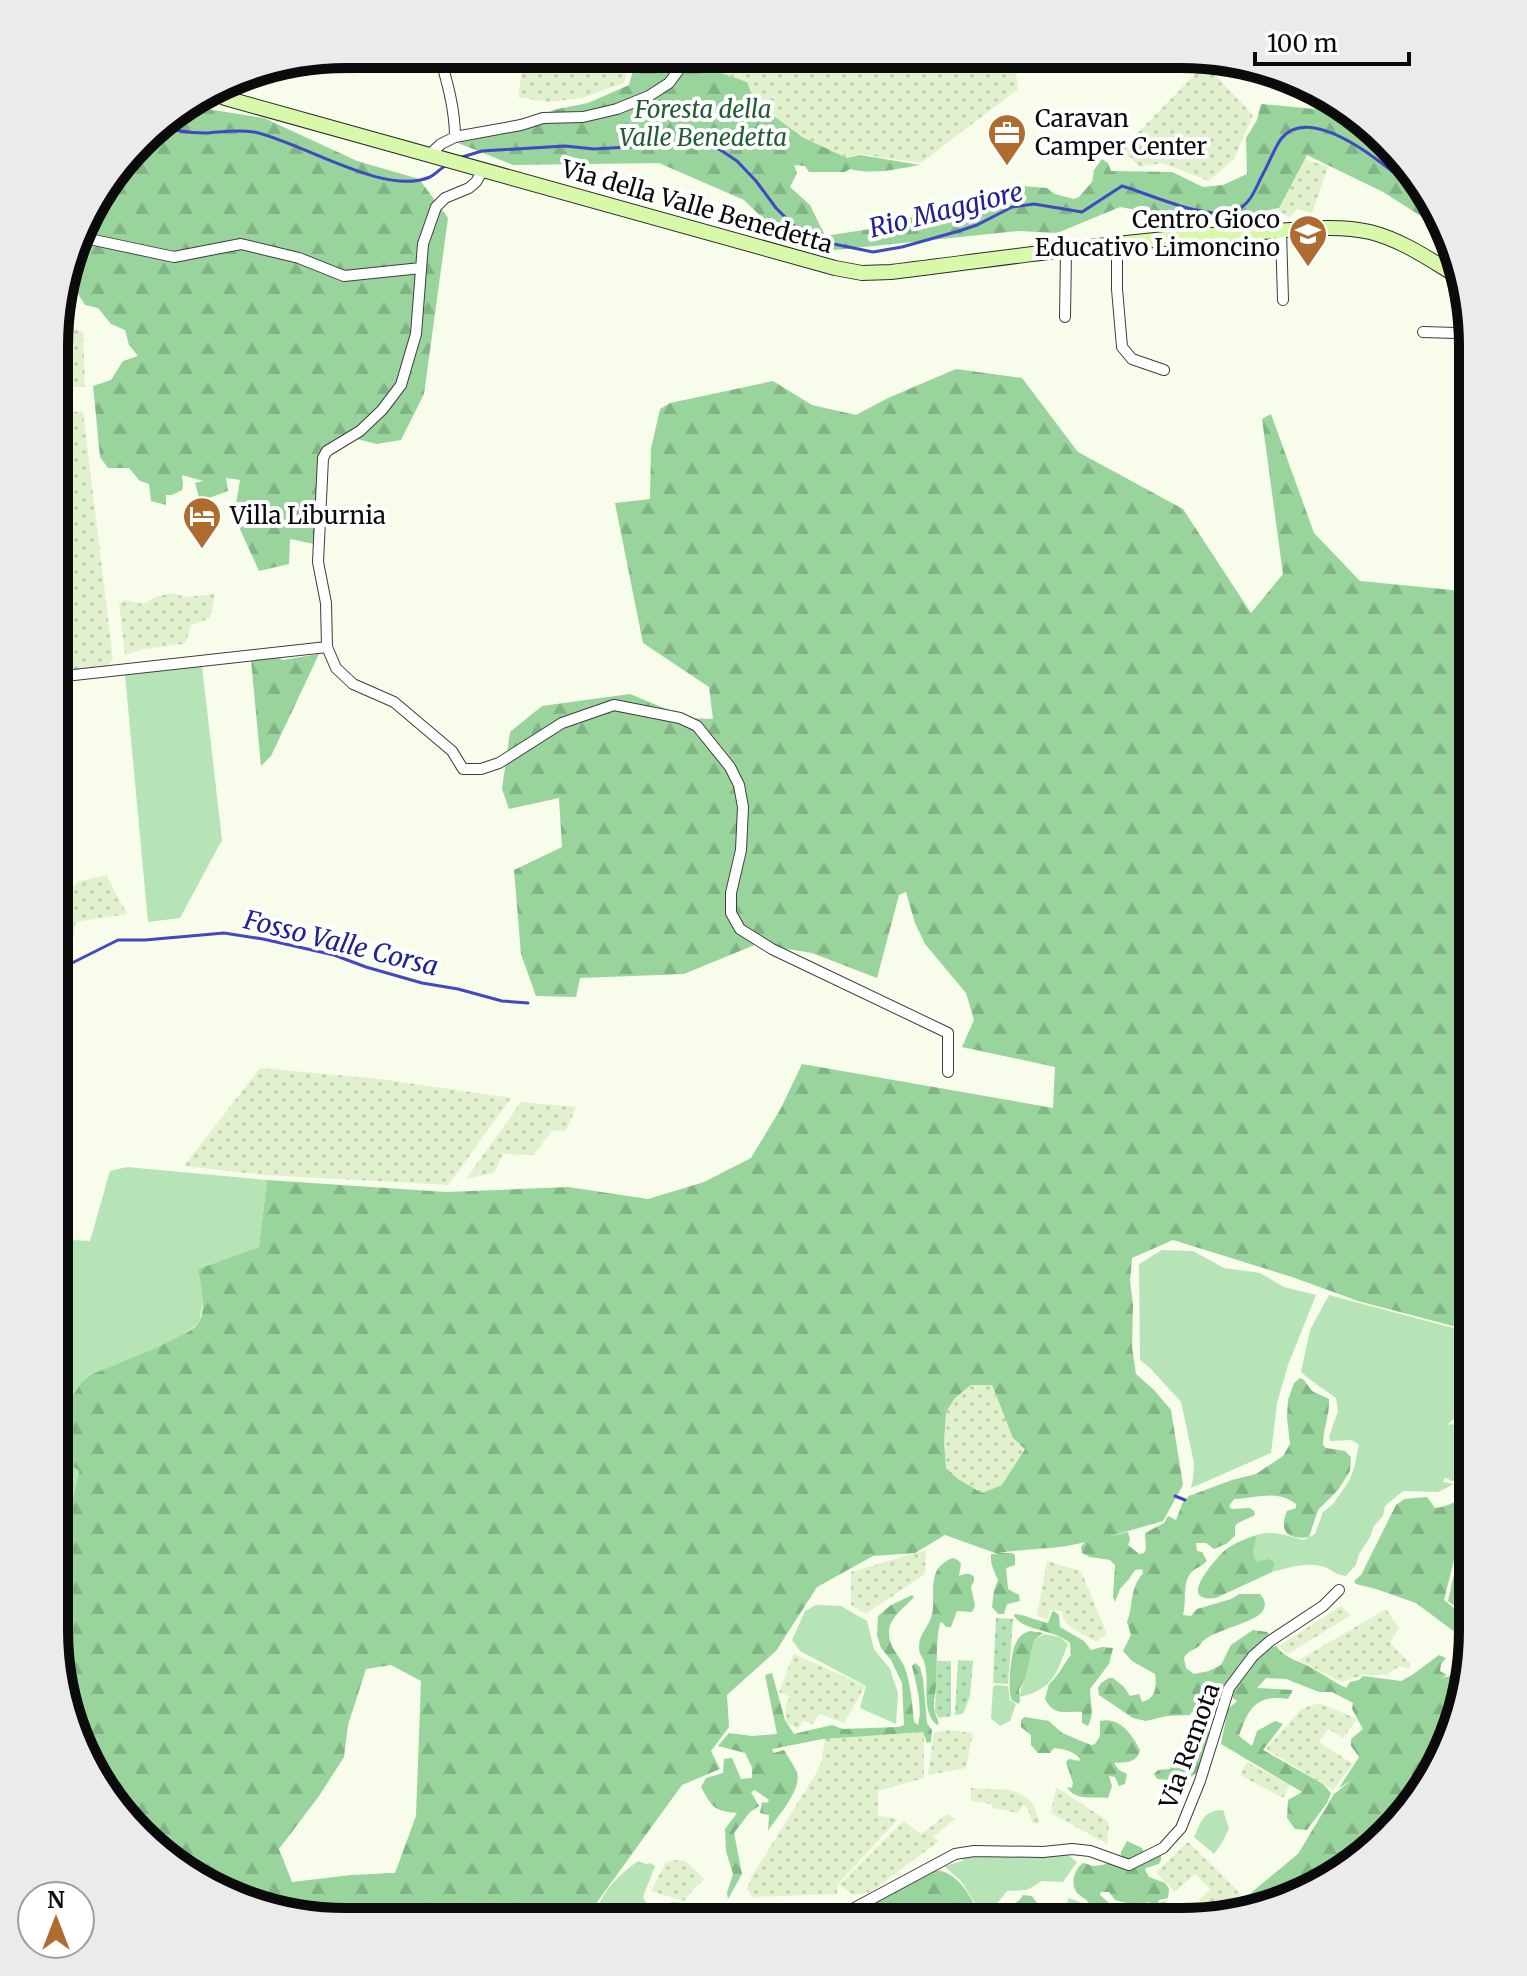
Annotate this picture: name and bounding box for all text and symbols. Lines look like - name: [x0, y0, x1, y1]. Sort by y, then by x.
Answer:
- scale bar: [1255, 16, 1409, 66]
- text: 100 m: [1267, 28, 1338, 59]
- park label: Foresta della Valle Benedetta: [619, 94, 787, 153]
- place label: Caravan Camper Center: [1035, 103, 1207, 162]
- office icon: Caravan Camper Center: [986, 112, 1028, 167]
- street label: Via della Valle Benedetta: [557, 153, 836, 260]
- water label: Rio Maggiore: [865, 174, 1026, 245]
- place label: Centro Gioco Educativo Limoncino: [1035, 204, 1280, 263]
- school or university icon: Centro Gioco Educativo Limoncino: [1287, 213, 1329, 268]
- hotel icon: Villa Liburnia: [181, 495, 223, 550]
- place label: Villa Liburnia: [229, 500, 386, 531]
- water label: Fosso Valle Corsa: [240, 902, 442, 983]
- street label: Via Remota: [1152, 1679, 1227, 1814]
- north arrow: [16, 1880, 96, 1960]
- text: N: [47, 1886, 65, 1914]

